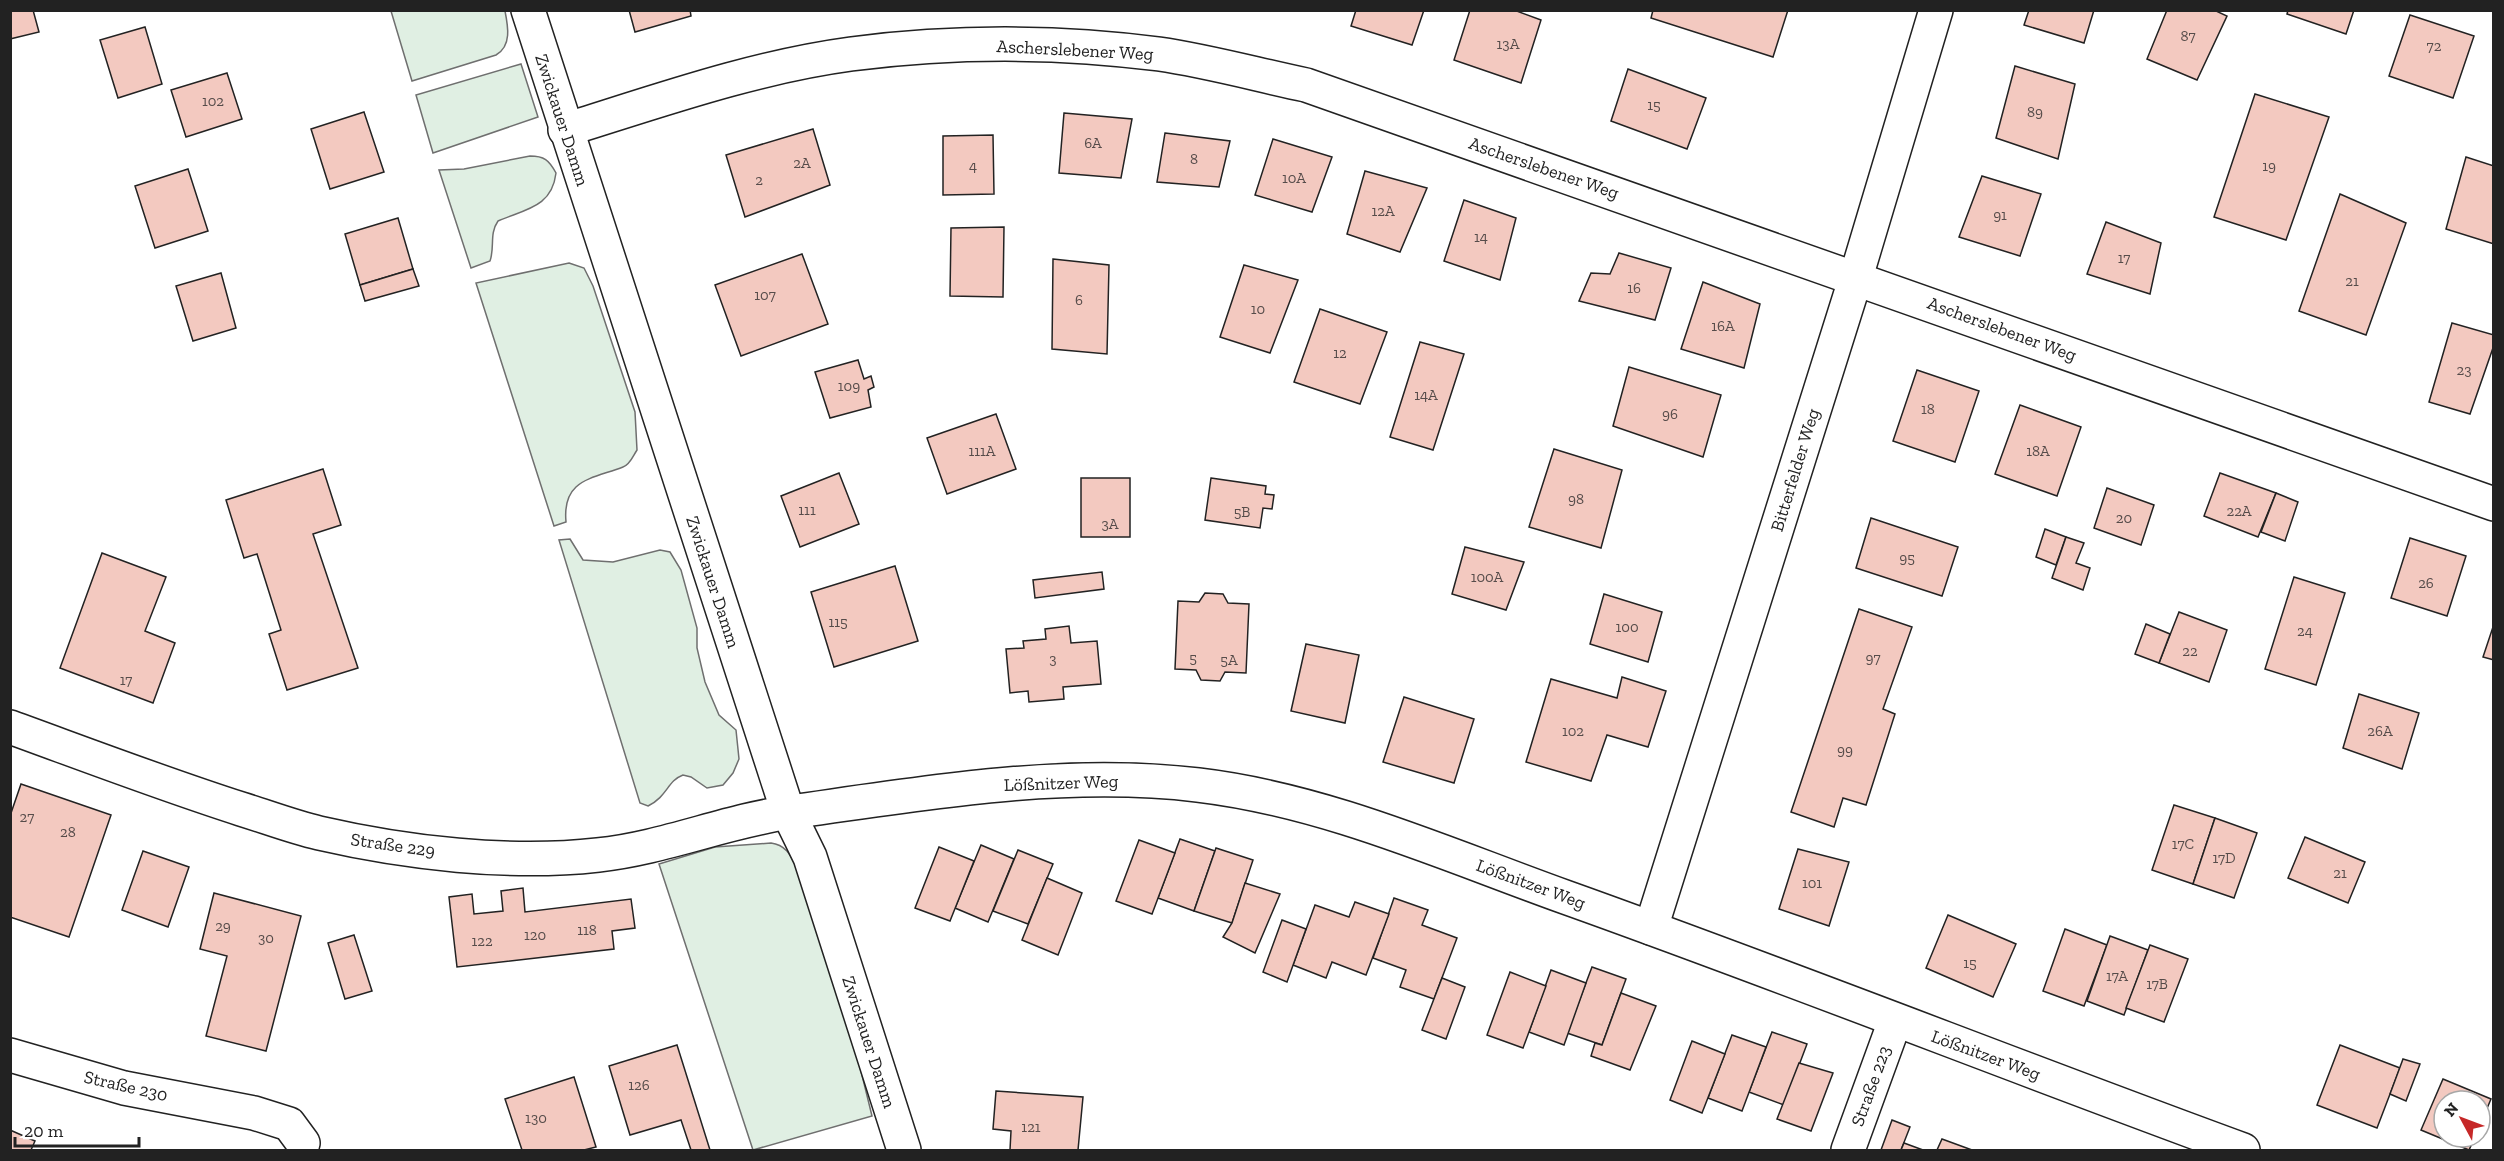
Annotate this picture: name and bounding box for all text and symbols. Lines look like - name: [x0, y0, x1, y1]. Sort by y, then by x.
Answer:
- house number: 87: [2180, 27, 2196, 45]
- street label: Ascherslebener Weg: [996, 35, 1154, 65]
- house number: 13A: [1497, 35, 1520, 53]
- house number: 72: [2427, 37, 2442, 55]
- street label: Zwickauer Damm: [530, 51, 594, 189]
- house number: 102: [202, 92, 224, 110]
- house number: 15: [1647, 96, 1661, 114]
- house number: 89: [2027, 103, 2043, 121]
- street label: Ascherslebener Weg: [1466, 132, 1622, 204]
- house number: 6A: [1084, 134, 1102, 152]
- house number: 8: [1190, 150, 1198, 168]
- house number: 2A: [793, 154, 811, 172]
- house number: 4: [969, 157, 977, 175]
- house number: 19: [2262, 157, 2276, 175]
- house number: 10A: [1282, 169, 1306, 187]
- house number: 2: [755, 171, 763, 189]
- house number: 12A: [1371, 202, 1395, 220]
- house number: 91: [1993, 206, 2007, 224]
- house number: 14: [1474, 228, 1488, 246]
- house number: 17: [2118, 249, 2130, 267]
- house number: 21: [2345, 272, 2359, 290]
- house number: 16: [1627, 279, 1641, 297]
- house number: 107: [754, 286, 776, 304]
- house number: 6: [1075, 291, 1083, 309]
- street label: Ascherslebener Weg: [1924, 292, 2080, 366]
- house number: 10: [1251, 300, 1265, 318]
- house number: 16A: [1711, 317, 1735, 335]
- house number: 12: [1333, 344, 1347, 362]
- house number: 23: [2456, 361, 2472, 379]
- house number: 109: [838, 377, 860, 395]
- house number: 14A: [1414, 386, 1438, 404]
- house number: 18: [1921, 400, 1935, 418]
- house number: 96: [1662, 405, 1678, 423]
- street label: Bitterfelder Weg: [1766, 406, 1824, 534]
- house number: 111A: [968, 442, 996, 460]
- house number: 18A: [2026, 442, 2050, 460]
- house number: 98: [1568, 490, 1584, 508]
- house number: 111: [798, 501, 816, 519]
- house number: 22A: [2226, 502, 2252, 520]
- house number: 5B: [1234, 503, 1250, 521]
- house number: 20: [2116, 509, 2132, 527]
- street label: Zwickauer Damm: [681, 513, 745, 651]
- house number: 3A: [1101, 515, 1119, 533]
- house number: 95: [1899, 549, 1915, 567]
- house number: 100A: [1471, 568, 1504, 586]
- house number: 26: [2418, 574, 2434, 592]
- house number: 115: [828, 613, 848, 631]
- house number: 100: [1615, 618, 1639, 636]
- house number: 24: [2297, 622, 2313, 640]
- house number: 22: [2182, 642, 2198, 660]
- house number: 5: [1189, 649, 1197, 667]
- house number: 97: [1865, 649, 1881, 667]
- house number: 3: [1049, 650, 1057, 668]
- house number: 5A: [1220, 651, 1238, 669]
- house number: 17: [120, 671, 132, 689]
- house number: 102: [1562, 722, 1584, 740]
- house number: 26A: [2367, 722, 2393, 740]
- house number: 99: [1837, 741, 1853, 759]
- street label: Lößnitzer Weg: [1003, 770, 1119, 796]
- house number: 27: [20, 808, 34, 826]
- house number: 28: [60, 823, 76, 841]
- street label: Straße 229: [349, 828, 437, 862]
- house number: 17C: [2172, 835, 2194, 853]
- house number: 17D: [2212, 849, 2236, 867]
- street label: Lößnitzer Weg: [1473, 854, 1589, 914]
- house number: 21: [2333, 864, 2347, 882]
- house number: 101: [1802, 874, 1822, 892]
- house number: 29: [215, 917, 231, 935]
- house number: 118: [577, 921, 597, 939]
- house number: 120: [524, 926, 546, 944]
- house number: 30: [258, 929, 274, 947]
- house number: 122: [471, 932, 493, 950]
- house number: 15: [1963, 954, 1977, 972]
- house number: 17A: [2106, 967, 2128, 985]
- street label: Zwickauer Damm: [837, 973, 901, 1111]
- house number: 17B: [2146, 975, 2168, 993]
- street label: Lößnitzer Weg: [1928, 1025, 2044, 1085]
- street label: Straße 223: [1846, 1043, 1896, 1129]
- street label: Straße 230: [82, 1066, 170, 1106]
- house number: 126: [628, 1076, 650, 1094]
- north arrow: [2432, 1089, 2492, 1149]
- text: N: [2440, 1099, 2462, 1120]
- house number: 130: [525, 1109, 547, 1127]
- scale bar: [15, 1110, 140, 1148]
- house number: 121: [1021, 1118, 1041, 1136]
- text: 20 m: [24, 1120, 64, 1142]

